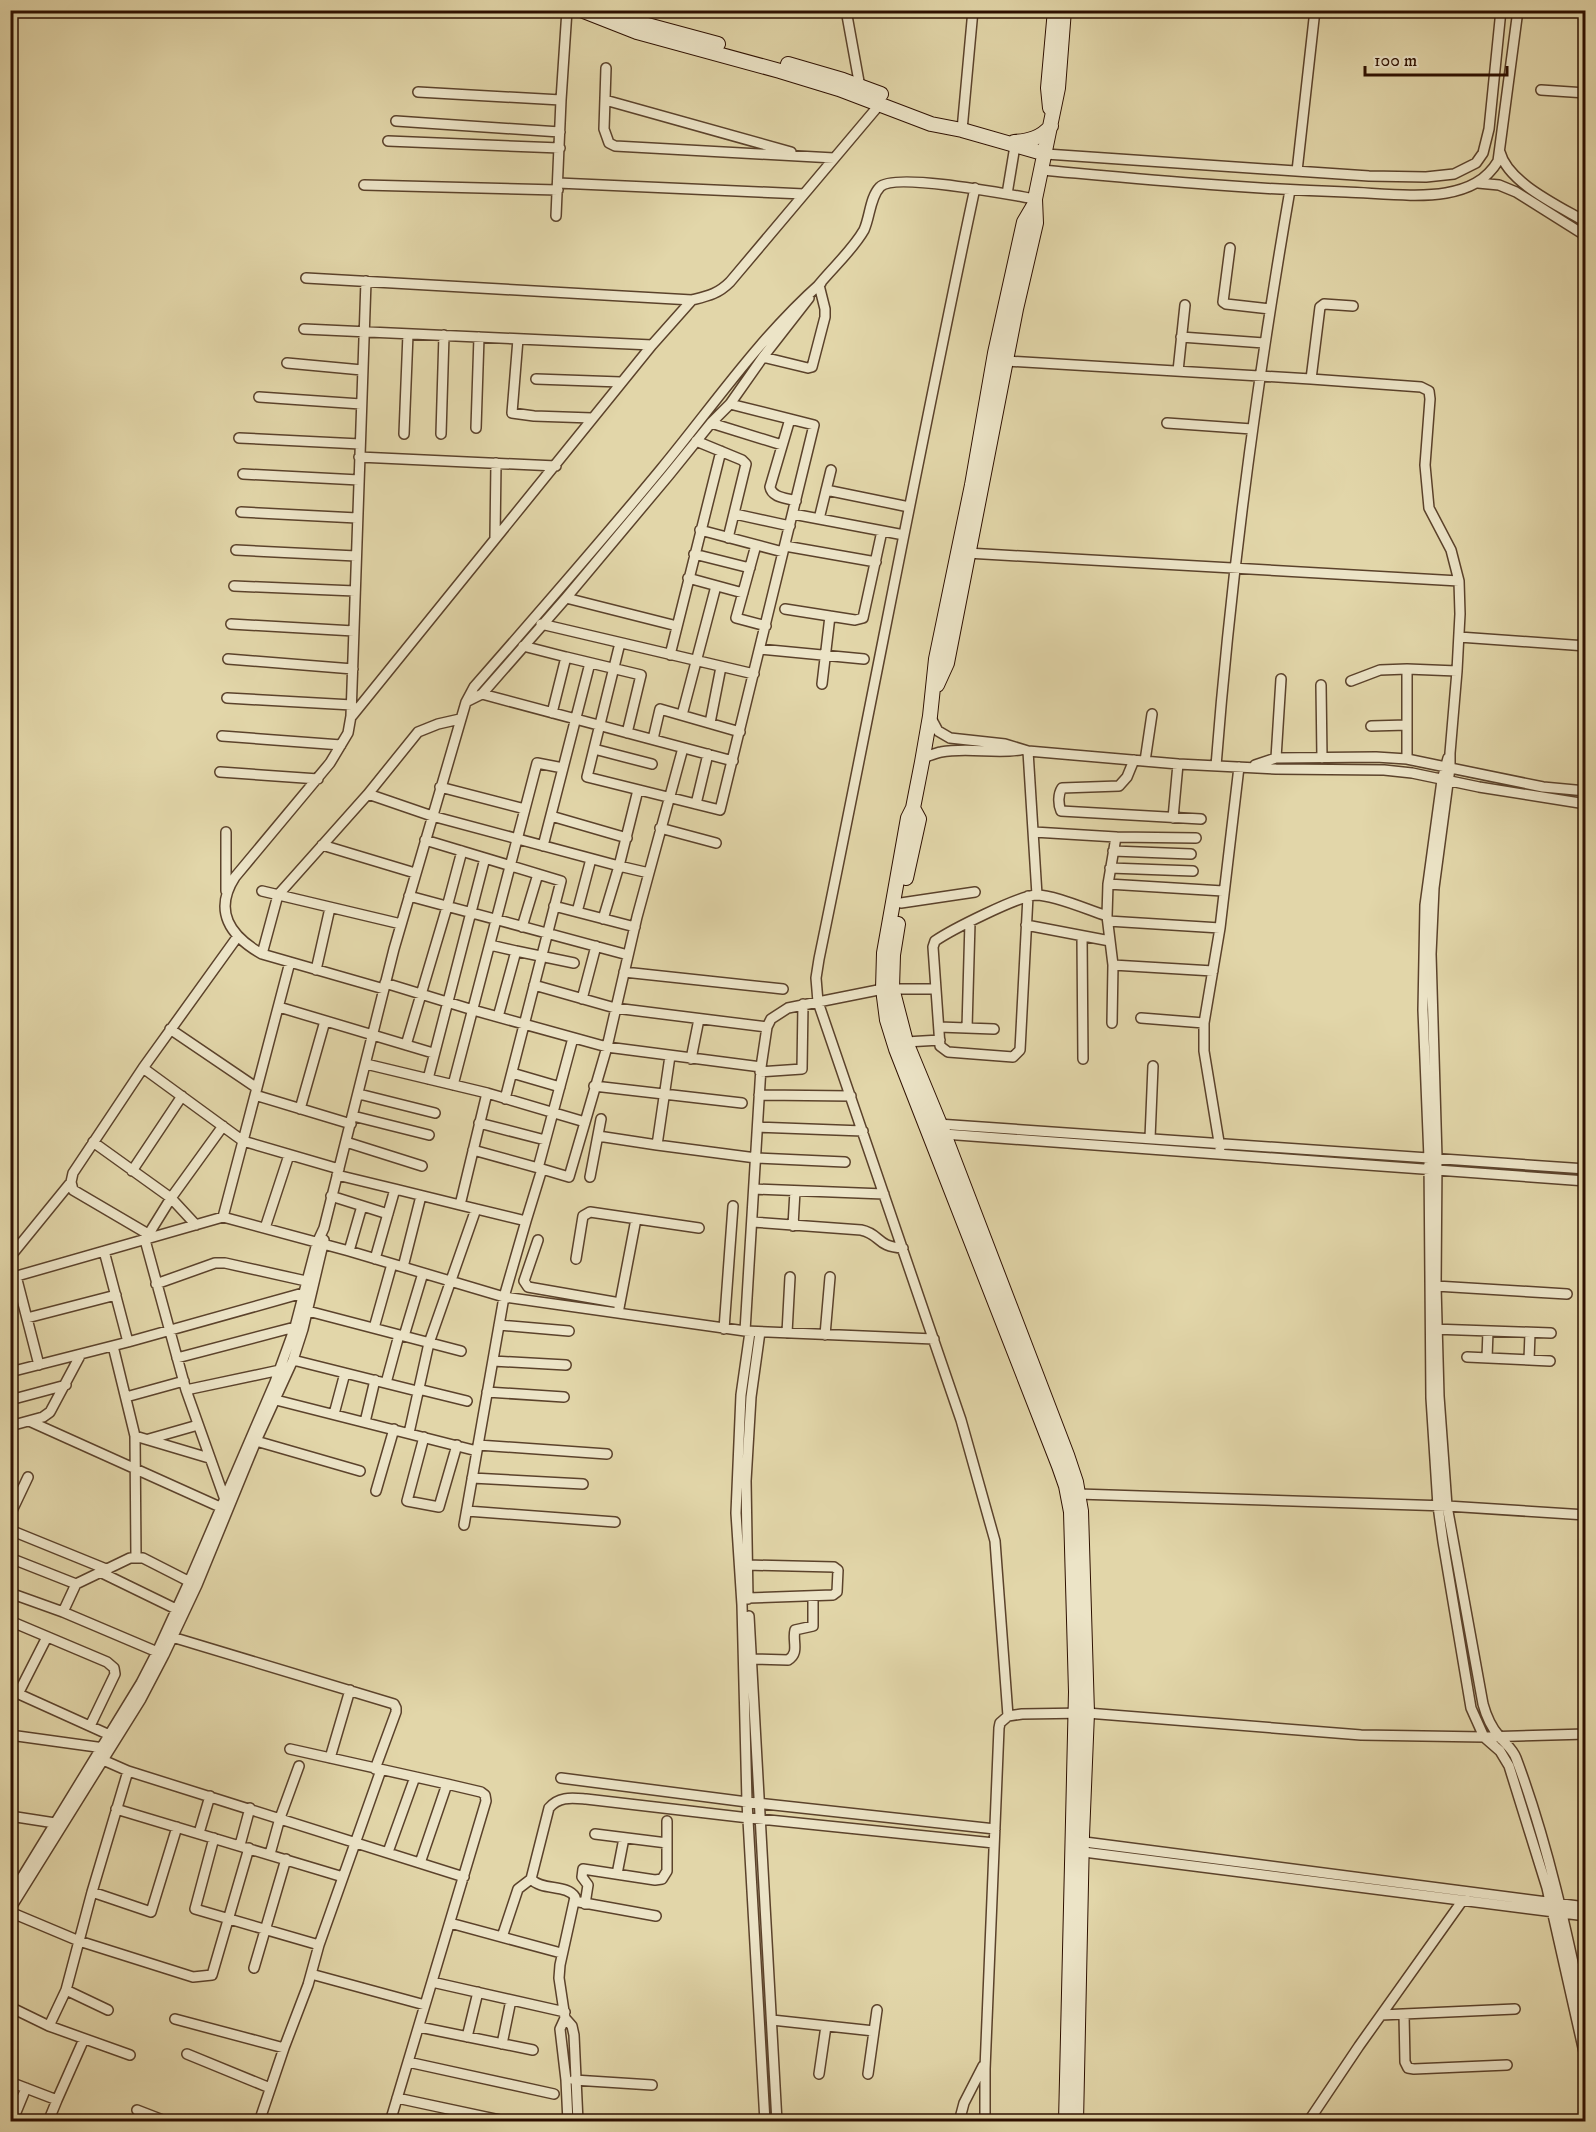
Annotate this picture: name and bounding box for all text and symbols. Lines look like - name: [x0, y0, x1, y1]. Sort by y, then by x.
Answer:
- scale bar: [1365, 39, 1508, 77]
- text: 100 m: [1374, 50, 1417, 72]

